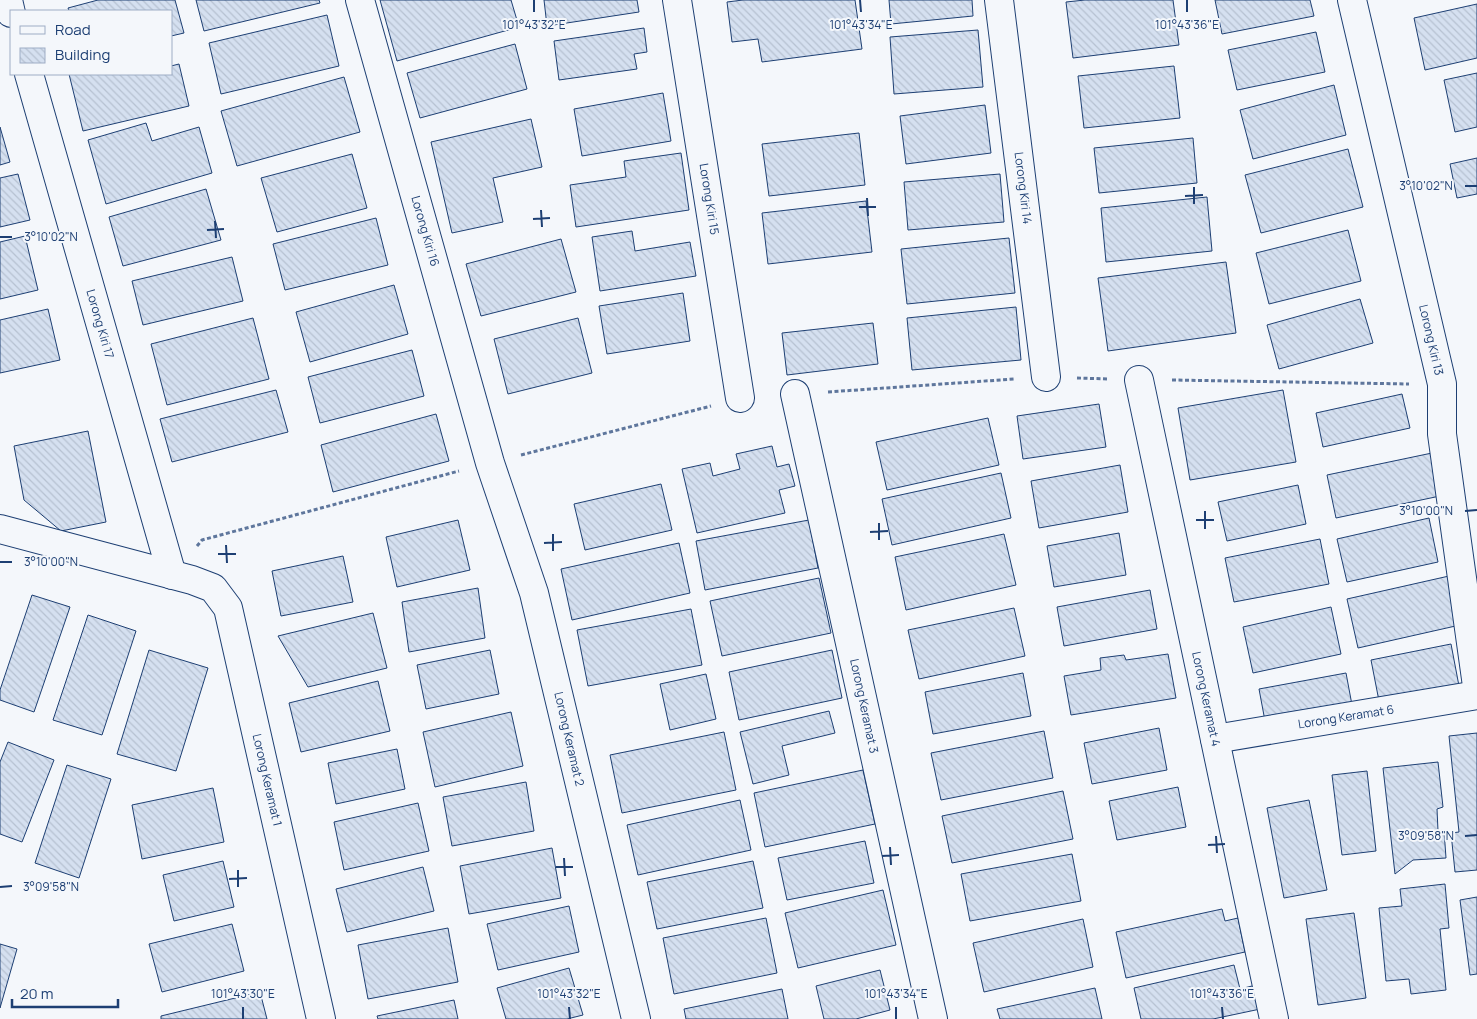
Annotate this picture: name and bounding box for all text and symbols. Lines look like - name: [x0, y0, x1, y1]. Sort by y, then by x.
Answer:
- legend: [10, 10, 172, 75]
- text: 101°43'32"E: [502, 16, 566, 33]
- text: 101°43'34"E: [829, 16, 893, 33]
- text: 101°43'36"E: [1155, 16, 1219, 33]
- text: Road: [55, 19, 91, 40]
- text: Building: [55, 44, 110, 65]
- street label: Lorong Kiri 14: [1011, 151, 1036, 225]
- street label: Lorong Kiri 15: [695, 162, 724, 236]
- text: 3°10'02"N: [1399, 177, 1453, 194]
- street label: Lorong Kiri 16: [407, 194, 444, 268]
- text: 3°10'02"N: [24, 228, 78, 245]
- street label: Lorong Kiri 17: [82, 287, 118, 360]
- street label: Lorong Kiri 13: [1415, 303, 1448, 377]
- text: 3°10'00"N: [1399, 502, 1453, 519]
- text: 3°10'00"N: [24, 553, 78, 570]
- street label: Lorong Keramat 4: [1188, 650, 1225, 748]
- street label: Lorong Keramat 3: [846, 657, 883, 755]
- street label: Lorong Keramat 2: [550, 690, 589, 788]
- street label: Lorong Keramat 6: [1297, 701, 1395, 732]
- street label: Lorong Keramat 1: [249, 732, 286, 828]
- text: 3°09'58"N: [1398, 827, 1454, 844]
- text: 3°09'58"N: [23, 878, 79, 895]
- scale bar: [12, 976, 119, 1008]
- text: 20 m: [20, 983, 53, 1004]
- text: 101°43'30"E: [211, 985, 275, 1002]
- text: 101°43'32"E: [537, 985, 601, 1002]
- text: 101°43'34"E: [864, 985, 928, 1002]
- text: 101°43'36"E: [1190, 985, 1254, 1002]

